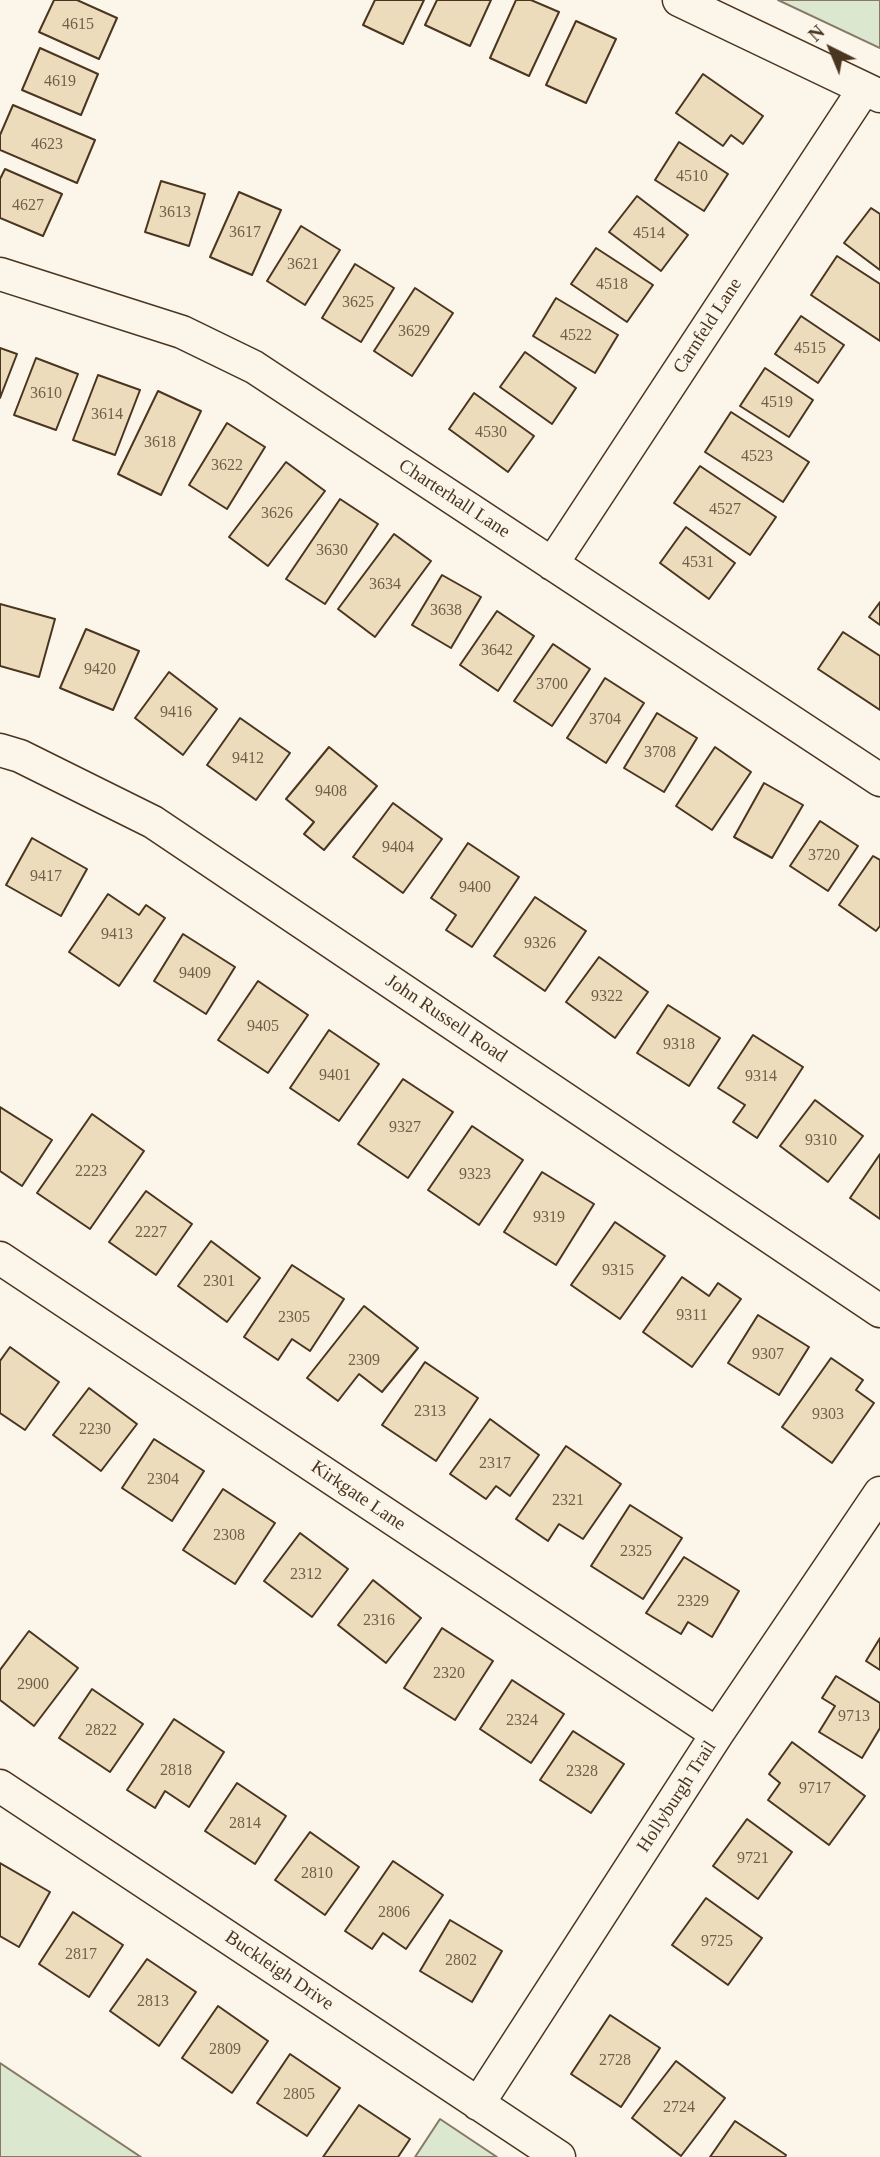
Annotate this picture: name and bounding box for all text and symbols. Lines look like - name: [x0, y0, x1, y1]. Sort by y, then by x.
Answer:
- north arrow: [796, 14, 866, 84]
- house number: 4615: [62, 15, 94, 35]
- text: N: [804, 21, 829, 46]
- house number: 4619: [44, 72, 76, 92]
- house number: 4623: [31, 135, 63, 155]
- house number: 4510: [676, 167, 708, 187]
- house number: 4627: [12, 196, 44, 216]
- house number: 3613: [159, 203, 191, 223]
- house number: 3617: [229, 223, 261, 243]
- house number: 4514: [633, 224, 665, 244]
- house number: 3621: [287, 255, 319, 275]
- street label: Carnfeld Lane: [669, 274, 747, 378]
- house number: 4518: [596, 275, 628, 295]
- house number: 3625: [342, 293, 374, 313]
- house number: 3629: [398, 322, 430, 342]
- house number: 4522: [560, 326, 592, 346]
- house number: 4515: [794, 339, 826, 359]
- house number: 3610: [30, 384, 62, 404]
- house number: 4519: [761, 393, 793, 413]
- house number: 3614: [91, 405, 123, 425]
- house number: 4530: [475, 423, 507, 443]
- house number: 3618: [144, 433, 176, 453]
- house number: 4523: [741, 447, 773, 467]
- street label: Charterhall Lane: [394, 455, 514, 543]
- house number: 3622: [211, 456, 243, 476]
- house number: 4527: [709, 500, 741, 520]
- house number: 3626: [261, 504, 293, 524]
- house number: 3630: [316, 541, 348, 561]
- house number: 4531: [682, 553, 714, 573]
- house number: 3634: [369, 575, 401, 595]
- house number: 3638: [430, 601, 462, 621]
- house number: 3642: [481, 641, 513, 661]
- house number: 9420: [84, 660, 116, 680]
- house number: 3700: [536, 675, 568, 695]
- house number: 9416: [160, 703, 192, 723]
- house number: 3704: [589, 710, 621, 730]
- house number: 3708: [644, 743, 676, 763]
- house number: 9412: [232, 749, 264, 769]
- house number: 9408: [315, 782, 347, 802]
- house number: 9404: [382, 838, 414, 858]
- house number: 3720: [808, 846, 840, 866]
- house number: 9417: [30, 867, 62, 887]
- house number: 9400: [459, 878, 491, 898]
- house number: 9413: [101, 925, 133, 945]
- house number: 9326: [524, 934, 556, 954]
- house number: 9409: [179, 964, 211, 984]
- street label: John Russell Road: [381, 970, 511, 1068]
- house number: 9322: [591, 987, 623, 1007]
- house number: 9405: [247, 1017, 279, 1037]
- house number: 9318: [663, 1035, 695, 1055]
- house number: 9401: [319, 1066, 351, 1086]
- house number: 9314: [745, 1067, 777, 1087]
- house number: 9327: [389, 1118, 421, 1138]
- house number: 9310: [805, 1131, 837, 1151]
- house number: 2223: [75, 1162, 107, 1182]
- house number: 9323: [459, 1165, 491, 1185]
- house number: 9319: [533, 1208, 565, 1228]
- house number: 2227: [135, 1223, 167, 1243]
- house number: 9315: [602, 1261, 634, 1281]
- house number: 2301: [203, 1272, 235, 1292]
- house number: 9311: [676, 1306, 708, 1326]
- house number: 2305: [278, 1308, 310, 1328]
- house number: 9307: [752, 1345, 784, 1365]
- house number: 2309: [348, 1351, 380, 1371]
- house number: 2313: [414, 1402, 446, 1422]
- house number: 9303: [812, 1405, 844, 1425]
- house number: 2230: [79, 1420, 111, 1440]
- house number: 2317: [479, 1454, 511, 1474]
- street label: Kirkgate Lane: [306, 1456, 410, 1536]
- house number: 2304: [147, 1470, 179, 1490]
- house number: 2321: [552, 1491, 584, 1511]
- house number: 2308: [213, 1526, 245, 1546]
- house number: 2325: [620, 1542, 652, 1562]
- house number: 2312: [290, 1565, 322, 1585]
- house number: 2329: [677, 1592, 709, 1612]
- house number: 2316: [363, 1611, 395, 1631]
- house number: 2320: [433, 1664, 465, 1684]
- house number: 2900: [17, 1675, 49, 1695]
- house number: 9713: [838, 1707, 870, 1727]
- house number: 2324: [506, 1711, 538, 1731]
- house number: 2822: [85, 1721, 117, 1741]
- street label: Hollyburgh Trail: [633, 1737, 721, 1857]
- house number: 2818: [160, 1761, 192, 1781]
- house number: 2328: [566, 1762, 598, 1782]
- house number: 9717: [799, 1779, 831, 1799]
- house number: 2814: [229, 1814, 261, 1834]
- house number: 9721: [737, 1849, 769, 1869]
- house number: 2810: [301, 1864, 333, 1884]
- house number: 2806: [378, 1903, 410, 1923]
- street label: Buckleigh Drive: [220, 1926, 338, 2016]
- house number: 9725: [701, 1932, 733, 1952]
- house number: 2817: [65, 1945, 97, 1965]
- house number: 2802: [445, 1951, 477, 1971]
- house number: 2813: [137, 1992, 169, 2012]
- house number: 2809: [209, 2040, 241, 2060]
- house number: 2728: [599, 2051, 631, 2071]
- house number: 2805: [283, 2085, 315, 2105]
- house number: 2724: [663, 2098, 695, 2118]

